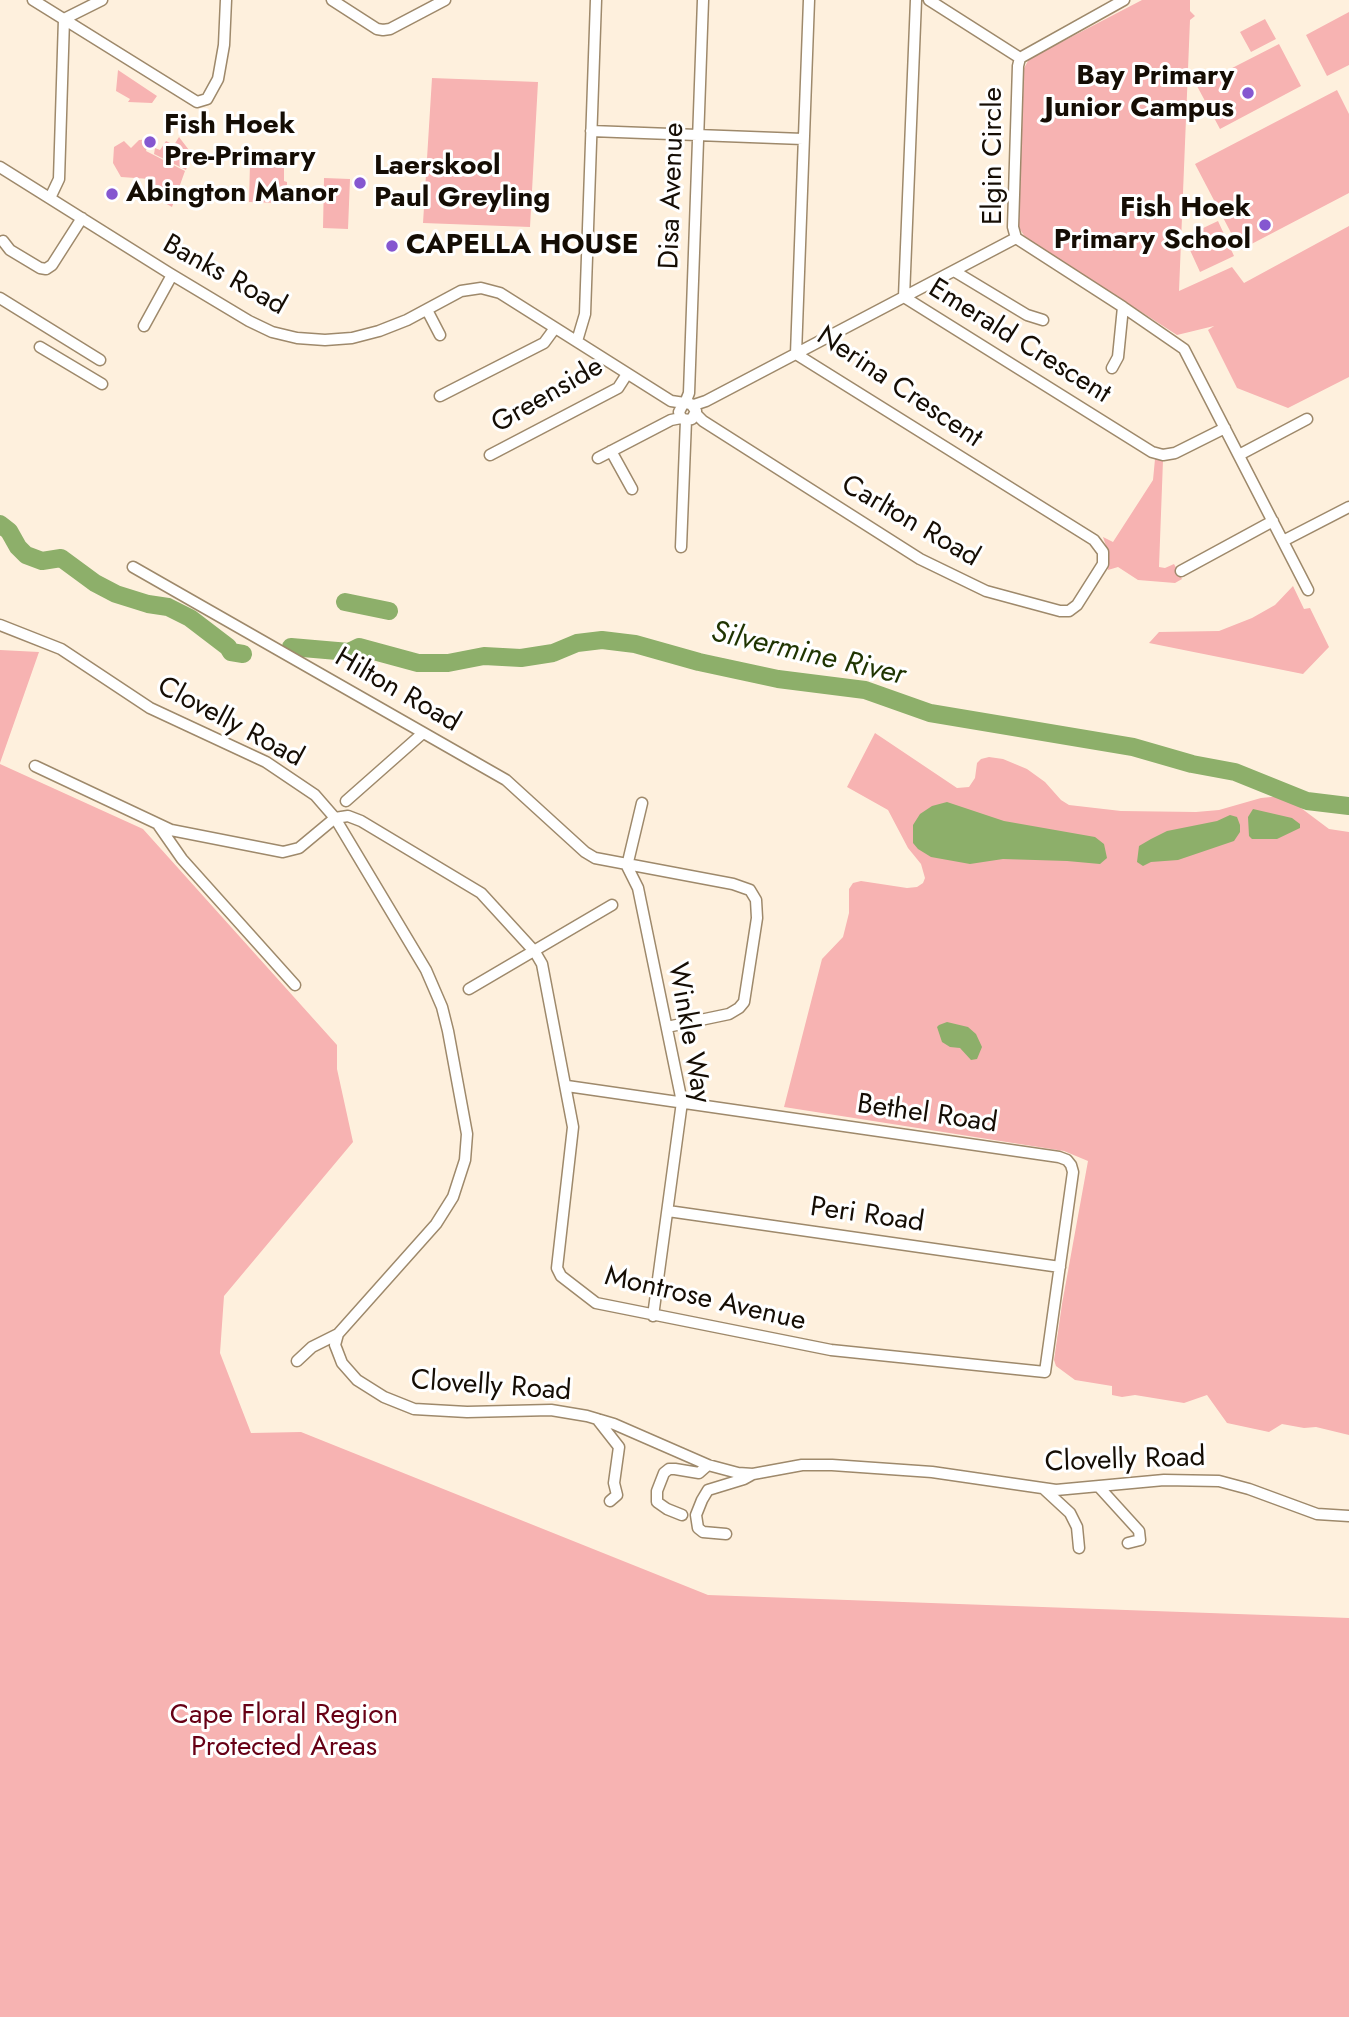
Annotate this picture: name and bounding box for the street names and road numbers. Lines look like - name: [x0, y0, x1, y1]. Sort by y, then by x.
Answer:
- street label: Elgin Circle: [977, 87, 1011, 225]
- street label: Disa Avenue: [654, 122, 692, 270]
- street label: Banks Road: [156, 228, 292, 324]
- street label: Emerald Crescent: [922, 272, 1116, 412]
- street label: Nerina Crescent: [810, 320, 988, 456]
- street label: Greenside: [486, 351, 610, 441]
- street label: Carlton Road: [835, 469, 985, 575]
- street label: Hilton Road: [328, 642, 466, 740]
- street label: Clovelly Road: [151, 670, 309, 776]
- street label: Winkle Way: [659, 960, 717, 1106]
- street label: Bethel Road: [855, 1089, 999, 1141]
- street label: Peri Road: [808, 1191, 926, 1241]
- street label: Montrose Avenue: [601, 1261, 809, 1339]
- street label: Clovelly Road: [410, 1365, 572, 1409]
- street label: Clovelly Road: [1044, 1441, 1206, 1481]

